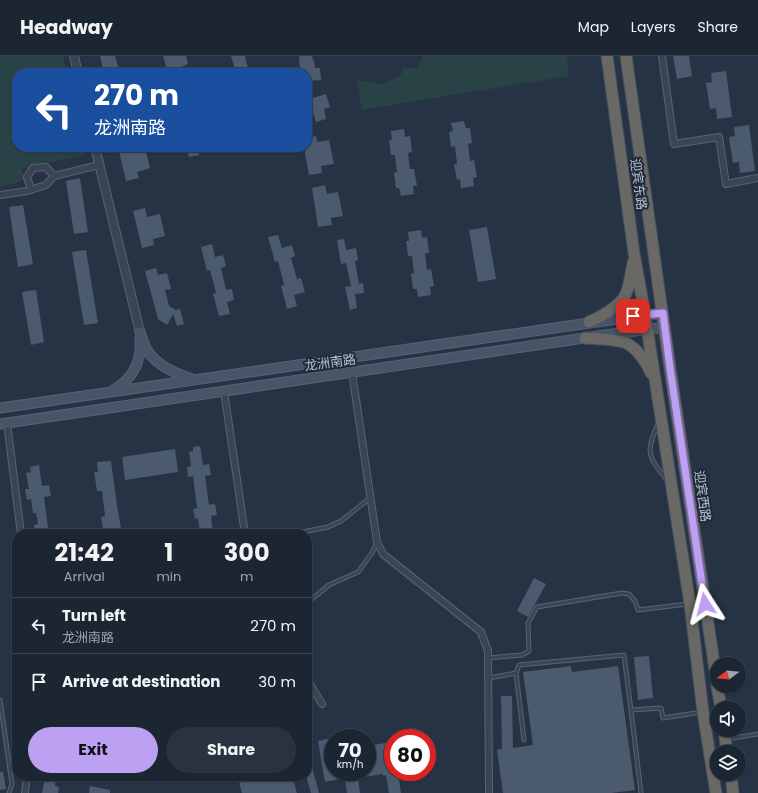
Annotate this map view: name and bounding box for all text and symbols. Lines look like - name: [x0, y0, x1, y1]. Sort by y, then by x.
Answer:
- text: Headway: [20, 14, 113, 41]
- text: Map: [578, 17, 609, 37]
- text: Layers: [631, 17, 675, 37]
- text: Share: [697, 17, 738, 37]
- text: 270 m: [94, 76, 179, 115]
- icon: left: [28, 84, 80, 136]
- text: 龙洲南路: [94, 115, 166, 140]
- street label: 迎宾东路: [625, 157, 652, 211]
- pin: [616, 299, 650, 333]
- icon: arrive: [622, 305, 644, 327]
- street label: 龙洲南路: [303, 349, 357, 376]
- street label: 迎宾西路: [689, 469, 716, 523]
- text: 21:42: [54, 536, 114, 569]
- text: 1: [164, 536, 173, 569]
- text: 300: [224, 536, 270, 569]
- text: Arrival: [64, 567, 105, 586]
- text: min: [156, 567, 181, 586]
- text: m: [240, 567, 253, 586]
- position arrow: [684, 583, 726, 625]
- text: Turn left: [62, 605, 126, 626]
- icon: left: [28, 615, 50, 637]
- text: 270 m: [250, 615, 296, 636]
- text: 龙洲南路: [62, 628, 114, 647]
- north arrow: [710, 657, 746, 693]
- map controls: [710, 657, 746, 781]
- icon: arrive: [28, 671, 50, 693]
- text: Arrive at destination: [62, 671, 220, 692]
- text: 30 m: [258, 671, 296, 692]
- button: sound: [710, 701, 746, 737]
- button: Exit: [28, 727, 158, 773]
- button: Share: [166, 727, 296, 773]
- speed limit sign: 80: [384, 729, 436, 781]
- text: 70: [338, 736, 362, 764]
- button: layers: [710, 745, 746, 781]
- text: km/h: [337, 757, 363, 772]

